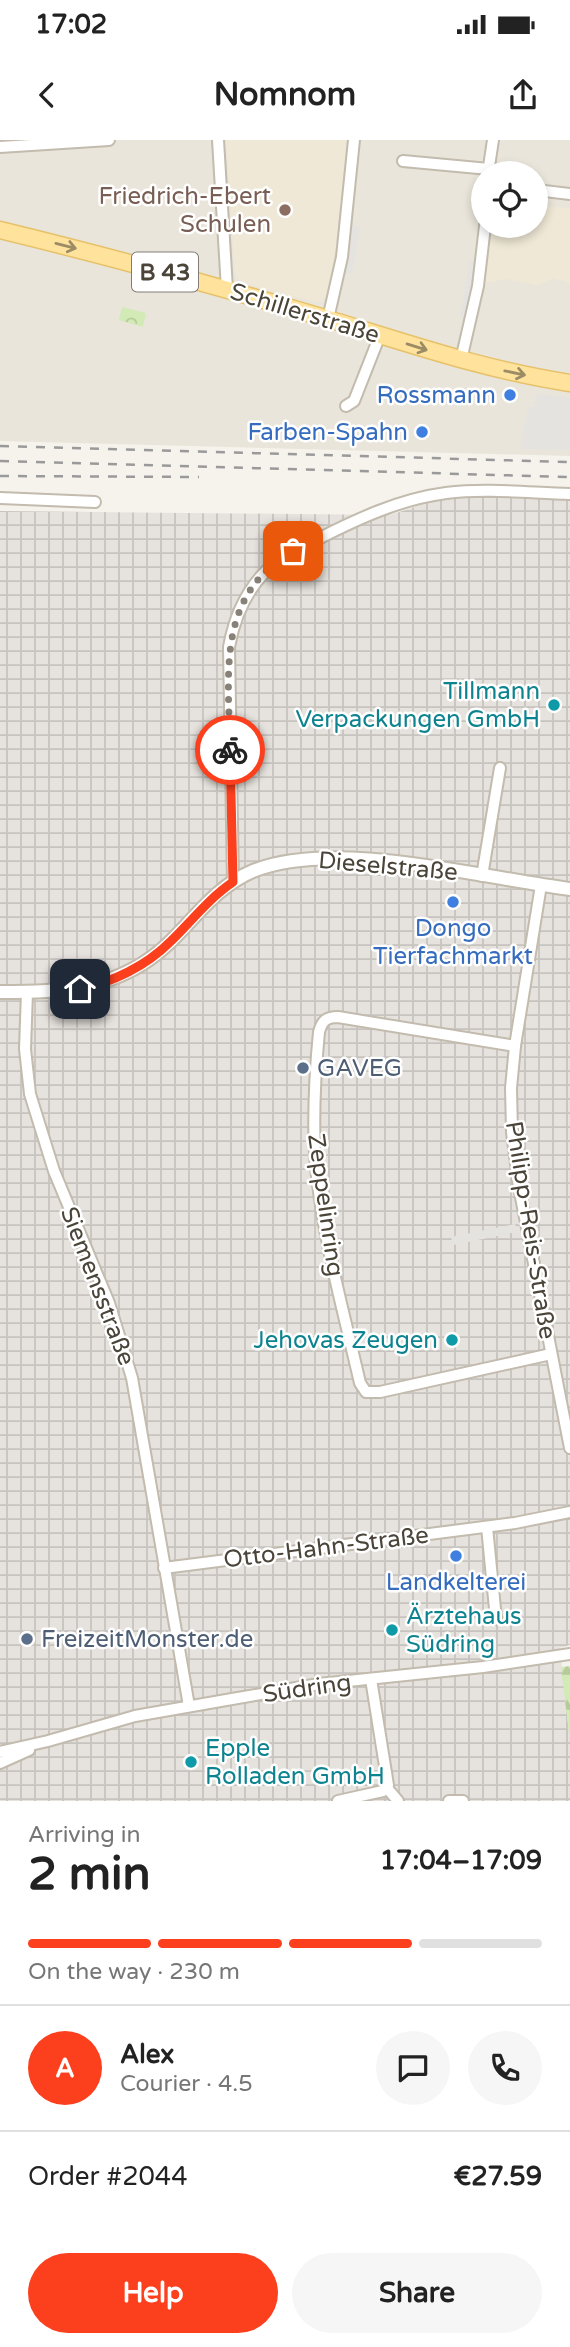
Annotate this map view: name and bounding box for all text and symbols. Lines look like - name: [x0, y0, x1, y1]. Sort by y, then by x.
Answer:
- text: 17:02: [35, 9, 107, 40]
- icon: back: [28, 76, 66, 114]
- text: Nomnom: [214, 76, 356, 114]
- icon: share: [504, 76, 542, 114]
- map controls: [471, 161, 548, 238]
- button: locate: [471, 161, 548, 238]
- place label: Friedrich-Ebert Schulen: [98, 182, 271, 239]
- marker: Friedrich-Ebert Schulen: [277, 202, 293, 218]
- one-way arrow: [54, 240, 77, 253]
- road number: B 43: [132, 253, 198, 292]
- street label: Schillerstraße: [227, 277, 383, 350]
- one-way arrow: [405, 341, 427, 354]
- one-way arrow: [503, 367, 526, 381]
- place label: Rossmann: [377, 381, 496, 410]
- marker: Rossmann: [502, 387, 518, 403]
- place label: Farben-Spahn: [247, 418, 408, 447]
- marker: Farben-Spahn: [414, 424, 430, 440]
- pin: [263, 521, 323, 581]
- icon: bag: [274, 532, 312, 570]
- place label: Tillmann Verpackungen GmbH: [295, 677, 540, 734]
- marker: Tillmann Verpackungen GmbH: [546, 697, 562, 713]
- courier: [195, 715, 265, 785]
- icon: bike: [211, 731, 249, 769]
- street label: Dieselstraße: [317, 846, 459, 887]
- marker: Dongo Tierfachmarkt: [445, 894, 461, 910]
- place label: Dongo Tierfachmarkt: [373, 914, 533, 971]
- pin: [50, 959, 110, 1019]
- icon: home: [61, 970, 99, 1008]
- place label: GAVEG: [317, 1054, 402, 1083]
- marker: GAVEG: [295, 1060, 311, 1076]
- street label: Philipp-Reis-Straße: [499, 1119, 562, 1341]
- street label: Zeppelinring: [301, 1132, 350, 1279]
- street label: Siemensstraße: [54, 1203, 141, 1369]
- place label: Jehovas Zeugen: [254, 1326, 438, 1355]
- marker: Jehovas Zeugen: [444, 1332, 460, 1348]
- street label: Otto-Hahn-Straße: [222, 1521, 430, 1574]
- marker: Landkelterei: [448, 1548, 464, 1564]
- place label: Landkelterei: [386, 1568, 526, 1597]
- place label: Ärztehaus Südring: [406, 1602, 522, 1659]
- marker: Ärztehaus Südring: [384, 1622, 400, 1638]
- place label: FreizeitMonster.de: [41, 1625, 253, 1654]
- marker: FreizeitMonster.de: [19, 1631, 35, 1647]
- street label: Südring: [261, 1668, 353, 1709]
- place label: Epple Rolladen GmbH: [205, 1734, 385, 1791]
- marker: Epple Rolladen GmbH: [183, 1754, 199, 1770]
- text: Arriving in: [28, 1821, 141, 1849]
- text: 17:04–17:09: [380, 1845, 542, 1876]
- text: 2 min: [28, 1847, 151, 1902]
- text: On the way · 230 m: [28, 1958, 240, 1986]
- button: chat: [376, 2031, 450, 2105]
- button: phone: [468, 2031, 542, 2105]
- text: Alex: [120, 2039, 174, 2070]
- text: A: [55, 2053, 75, 2084]
- text: Courier · 4.5: [120, 2070, 253, 2098]
- text: Order #2044: [28, 2161, 188, 2192]
- text: €27.59: [453, 2161, 542, 2192]
- button: Help: [28, 2253, 278, 2333]
- button: Share: [292, 2253, 542, 2333]

